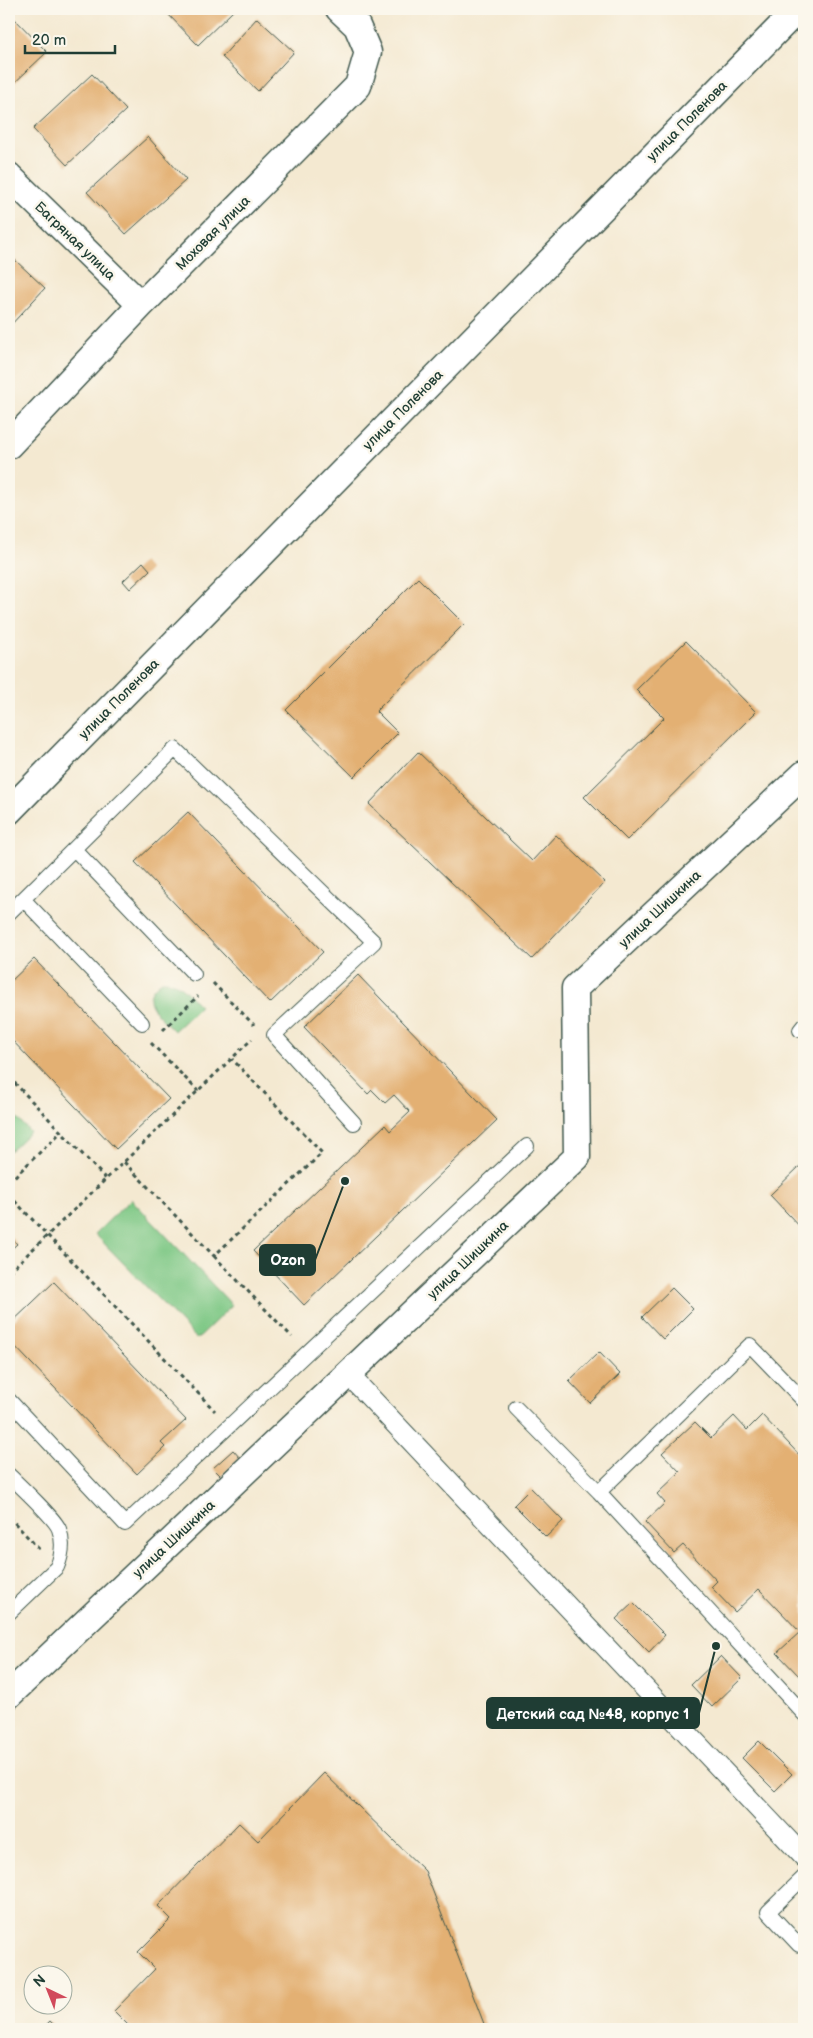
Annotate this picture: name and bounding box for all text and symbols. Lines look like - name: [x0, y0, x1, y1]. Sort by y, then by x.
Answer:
- scale bar: [25, 22, 115, 54]
- text: 20 m: [32, 31, 66, 50]
- street label: улица Поленова: [643, 77, 731, 165]
- street label: Моховая улица: [172, 192, 254, 274]
- street label: Багряная улица: [31, 198, 119, 284]
- street label: улица Поленова: [359, 366, 447, 454]
- street label: улица Поленова: [75, 655, 163, 743]
- street label: улица Шишкина: [615, 866, 705, 951]
- street label: улица Шишкина: [424, 1217, 513, 1303]
- callout: Ozon: [260, 1245, 315, 1275]
- text: Ozon: [271, 1251, 305, 1270]
- street label: улица Шишкина: [129, 1496, 219, 1581]
- callout: Детский сад №48, корпус 1: [487, 1698, 699, 1728]
- text: Детский сад №48, корпус 1: [497, 1705, 689, 1724]
- north arrow: [22, 1966, 72, 2016]
- text: N: [30, 1971, 49, 1991]

